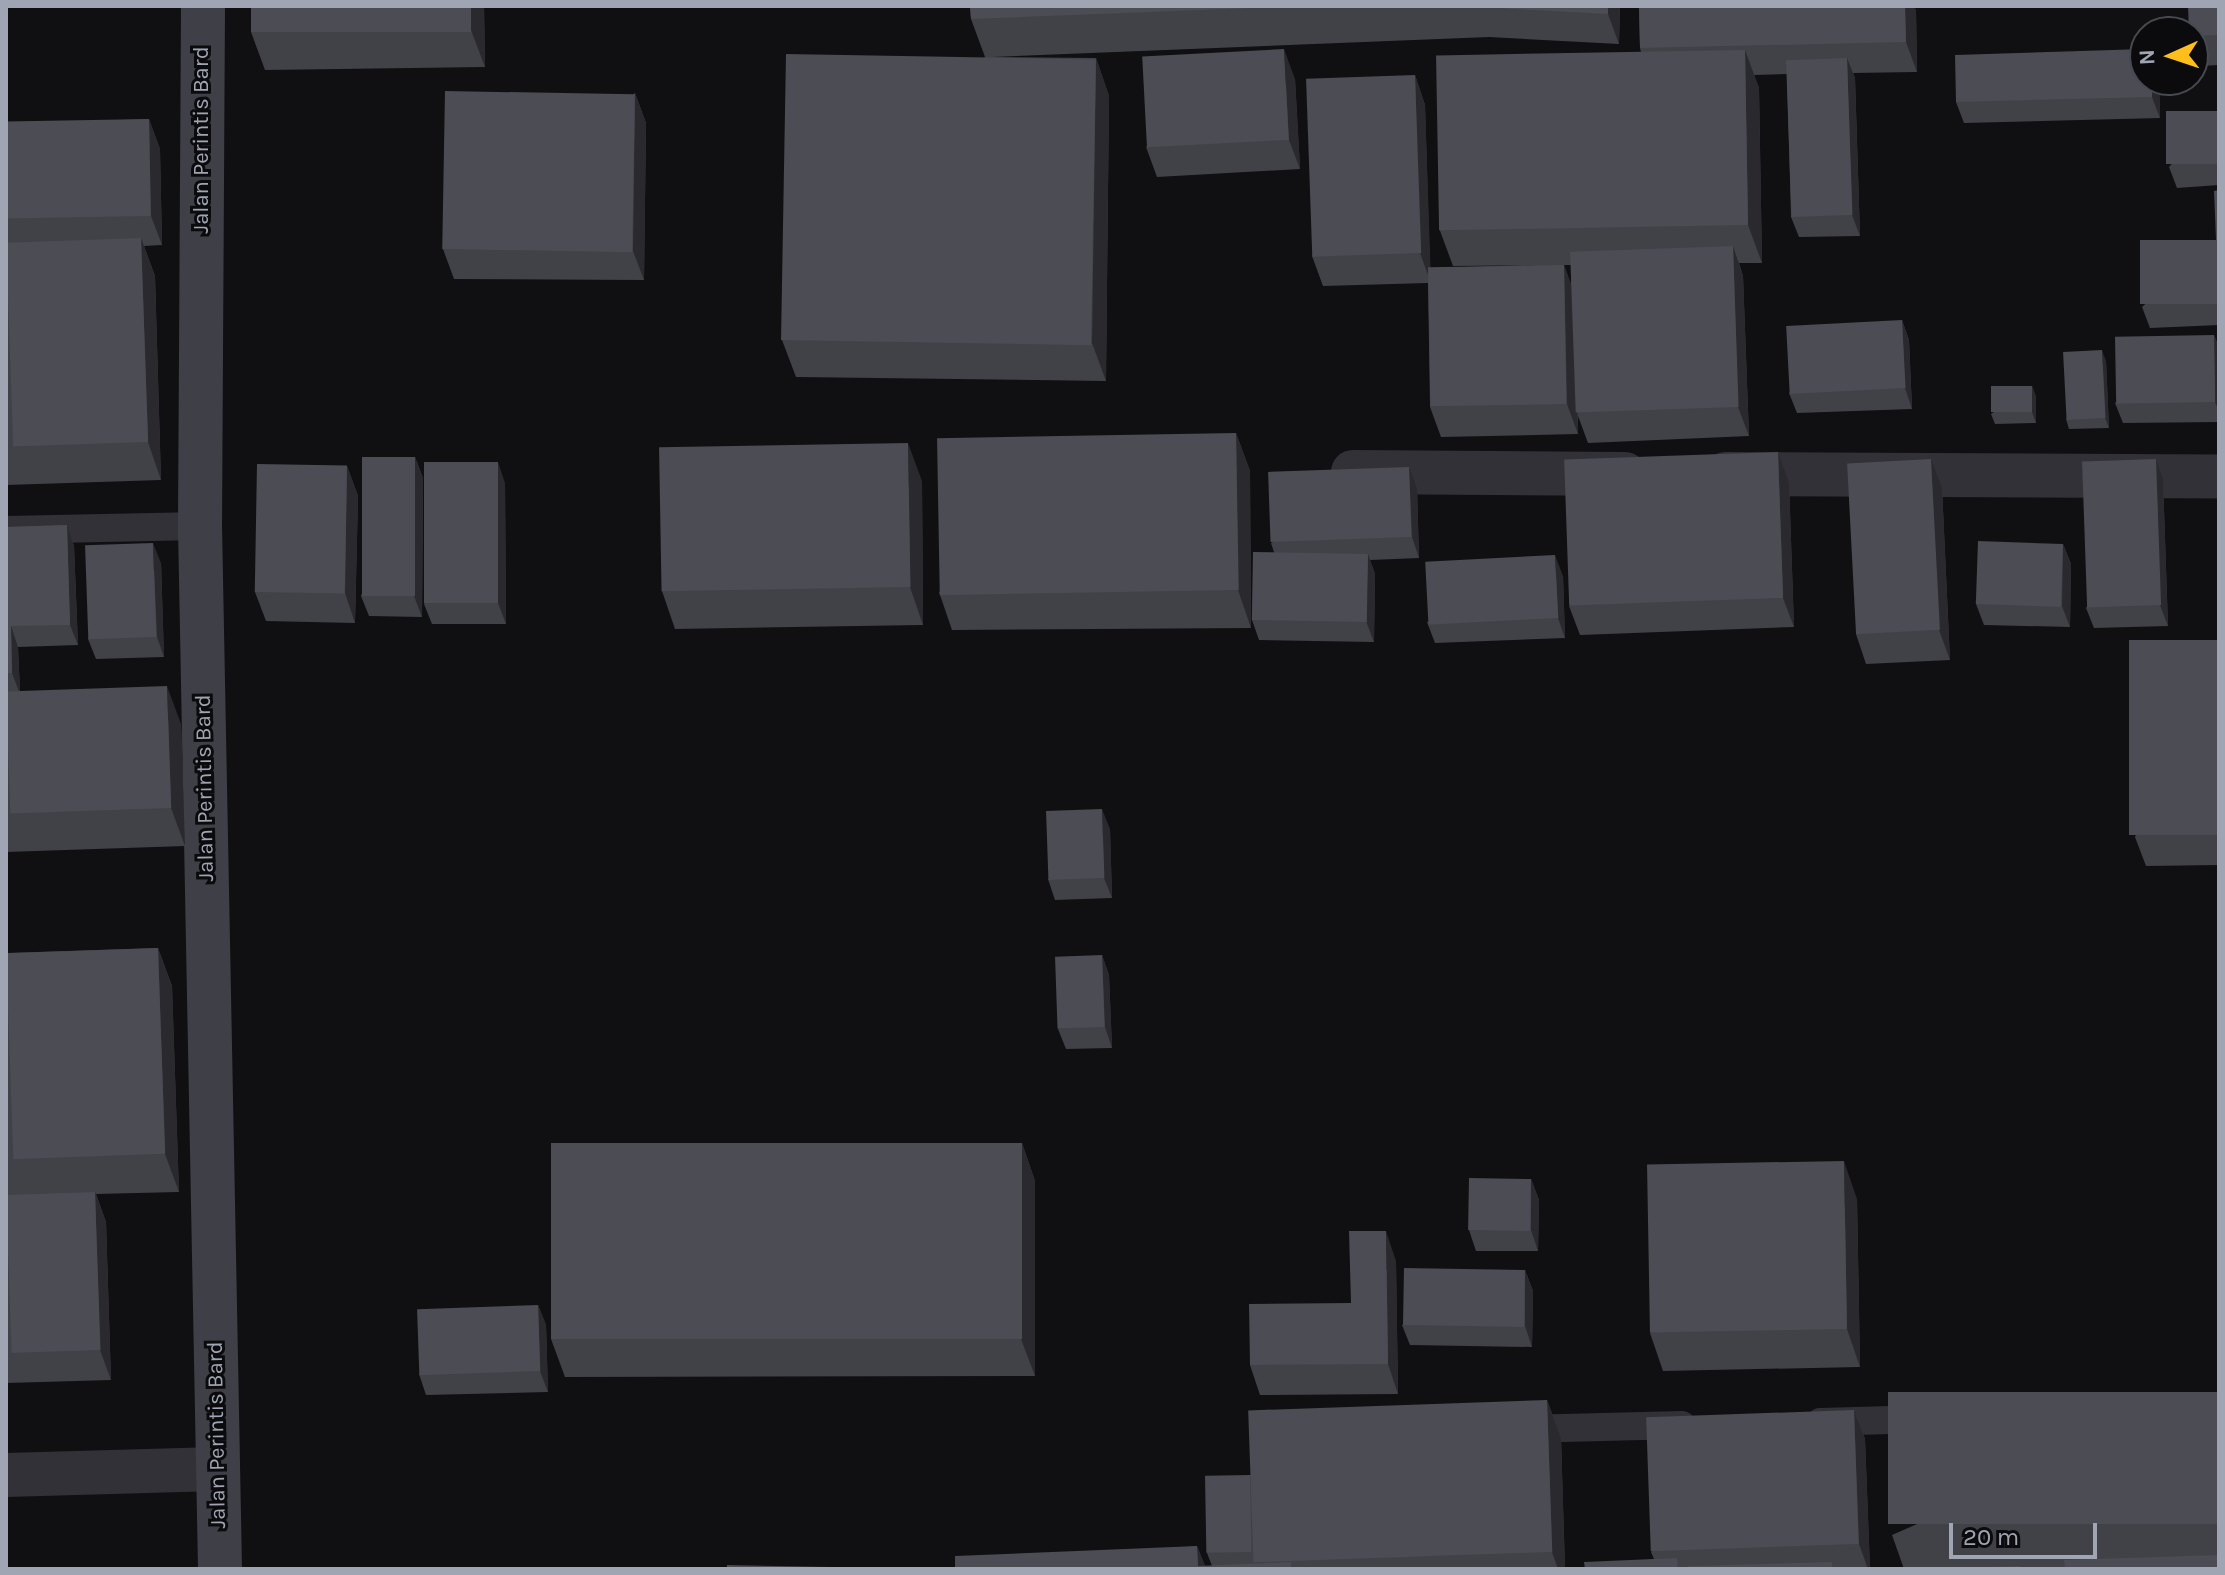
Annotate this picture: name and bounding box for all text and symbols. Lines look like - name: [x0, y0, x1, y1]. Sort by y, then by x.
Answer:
- north arrow: [2129, 16, 2209, 96]
- street label: Jalan Perintis Bard: [189, 46, 215, 234]
- text: N: [2134, 49, 2160, 66]
- street label: Jalan Perintis Bard: [190, 694, 220, 882]
- street label: Jalan Perintis Bard: [202, 1341, 232, 1529]
- scale bar: [1953, 1507, 2101, 1557]
- text: 20 m: [1963, 1523, 2019, 1551]

